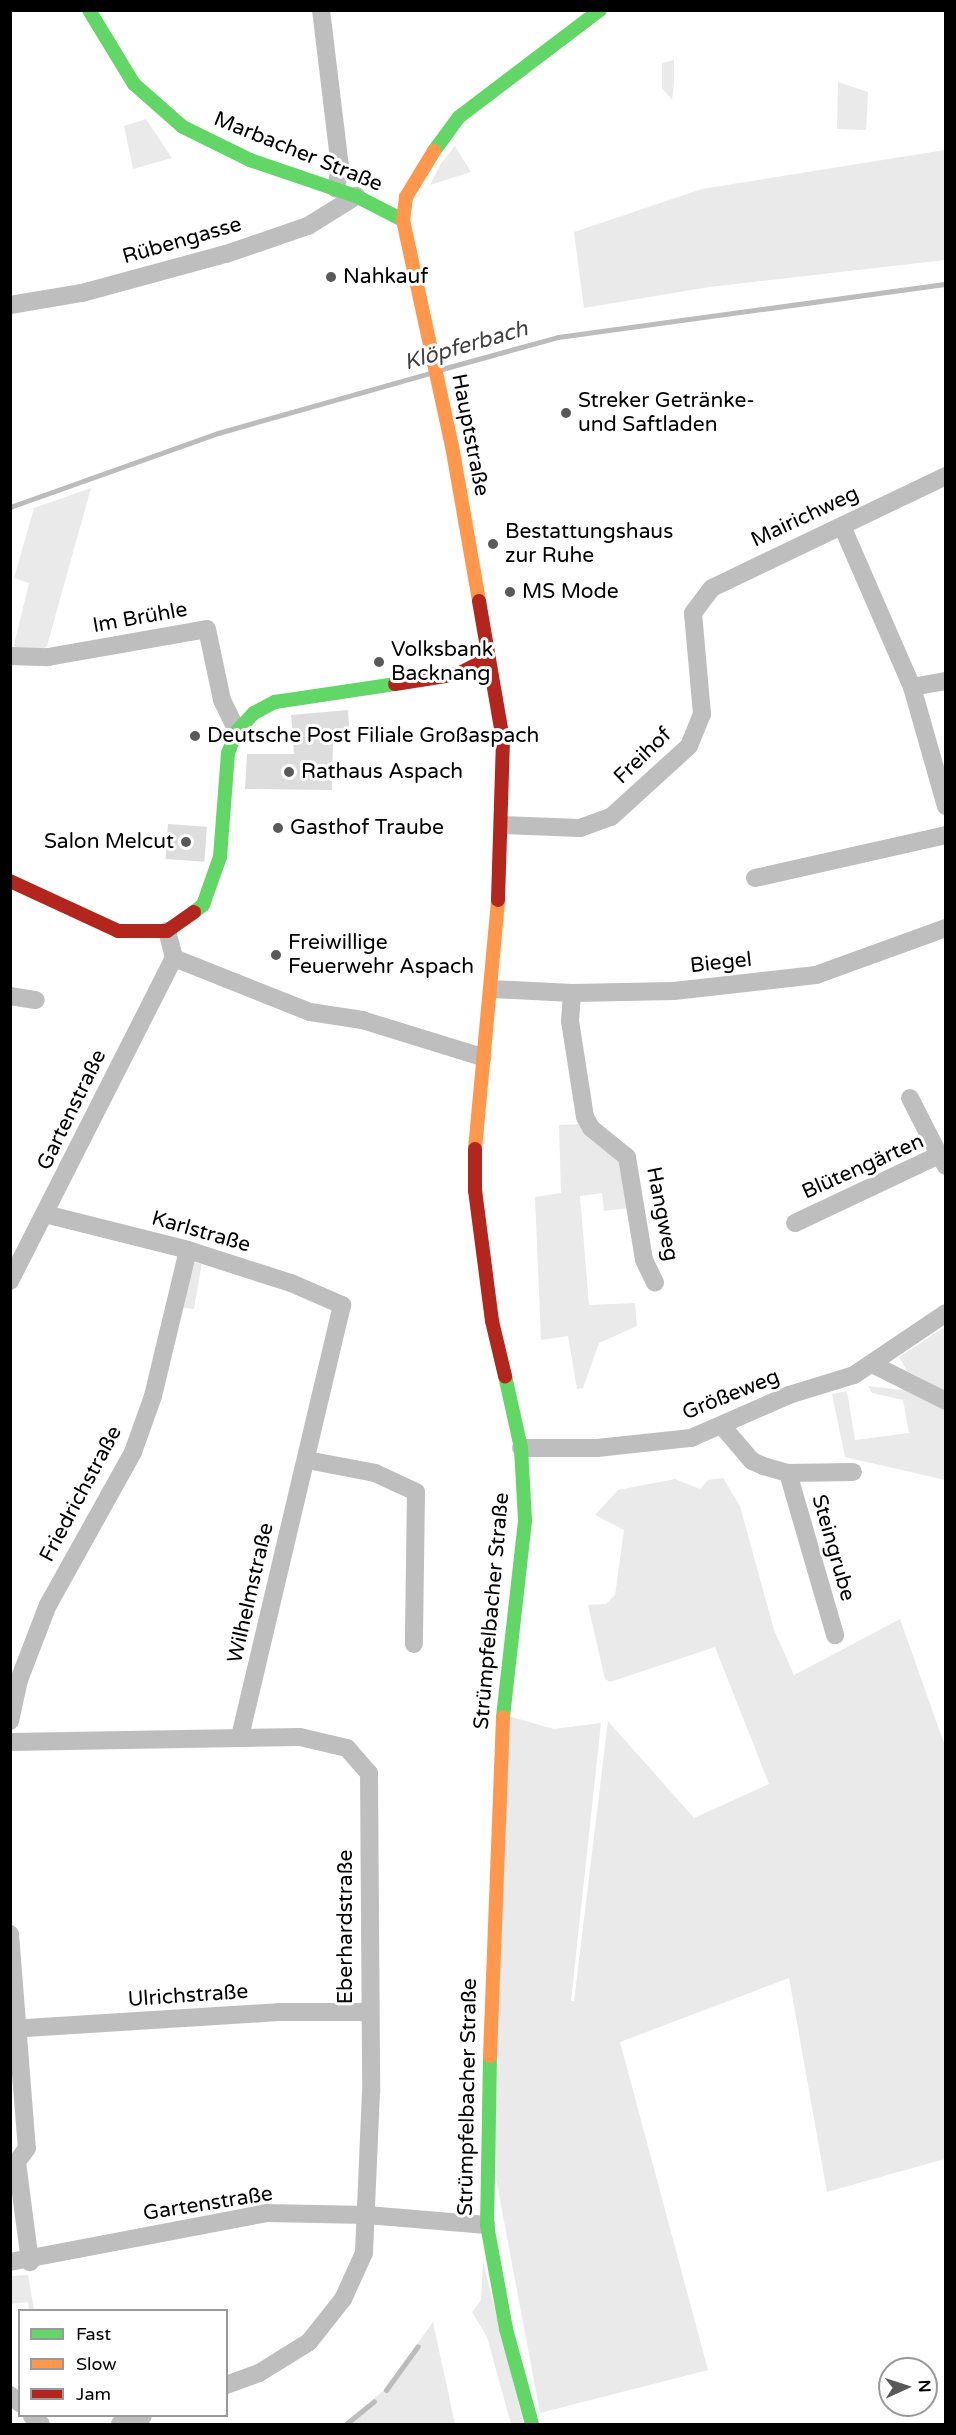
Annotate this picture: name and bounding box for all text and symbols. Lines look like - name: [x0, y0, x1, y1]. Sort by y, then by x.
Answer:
- street label: Marbacher Straße: [210, 107, 386, 197]
- street label: Rübengasse: [120, 212, 244, 270]
- place label: Nahkauf: [343, 264, 428, 290]
- marker: Nahkauf: [324, 270, 338, 284]
- water label: Klöpferbach: [401, 316, 531, 376]
- street label: Hauptstraße: [446, 372, 494, 498]
- place label: Streker Getränke- und Saftladen: [578, 388, 755, 438]
- marker: Streker Getränke- und Saftladen: [559, 406, 573, 420]
- street label: Mairichweg: [747, 481, 863, 553]
- place label: Bestattungshaus zur Ruhe: [505, 519, 673, 569]
- marker: Bestattungshaus zur Ruhe: [486, 537, 500, 551]
- place label: MS Mode: [522, 579, 619, 605]
- marker: MS Mode: [503, 585, 517, 599]
- street label: Im Brühle: [91, 597, 189, 639]
- place label: Volksbank Backnang: [391, 637, 493, 687]
- marker: Volksbank Backnang: [372, 655, 386, 669]
- street label: Freihof: [609, 722, 677, 790]
- place label: Deutsche Post Filiale Großaspach: [207, 723, 539, 749]
- marker: Deutsche Post Filiale Großaspach: [188, 729, 202, 743]
- place label: Rathaus Aspach: [301, 759, 463, 785]
- marker: Rathaus Aspach: [282, 765, 296, 779]
- place label: Gasthof Traube: [290, 815, 444, 841]
- marker: Gasthof Traube: [271, 821, 285, 835]
- place label: Salon Melcut: [44, 829, 174, 855]
- marker: Salon Melcut: [179, 835, 193, 849]
- place label: Freiwillige Feuerwehr Aspach: [288, 930, 474, 980]
- street label: Biegel: [689, 947, 753, 979]
- marker: Freiwillige Feuerwehr Aspach: [269, 948, 283, 962]
- street label: Gartenstraße: [32, 1046, 112, 1174]
- street label: Blütengärten: [798, 1129, 928, 1205]
- street label: Hangweg: [641, 1165, 683, 1263]
- street label: Karlstraße: [149, 1206, 253, 1258]
- street label: Größeweg: [679, 1364, 783, 1426]
- street label: Friedrichstraße: [35, 1422, 127, 1566]
- street label: Strümpfelbacher Straße: [469, 1492, 515, 1730]
- street label: Steingrube: [806, 1492, 860, 1604]
- street label: Wilhelmstraße: [223, 1520, 279, 1666]
- street label: Eberhardstraße: [333, 1850, 359, 2004]
- street label: Strümpfelbacher Straße: [453, 1978, 483, 2216]
- street label: Ulrichstraße: [127, 1979, 249, 2013]
- street label: Gartenstraße: [141, 2181, 275, 2227]
- legend: [18, 2309, 228, 2417]
- text: Fast: [76, 2323, 111, 2345]
- text: Slow: [76, 2353, 117, 2375]
- north arrow: [878, 2357, 938, 2417]
- text: N: [914, 2379, 934, 2393]
- text: Jam: [76, 2383, 111, 2405]

